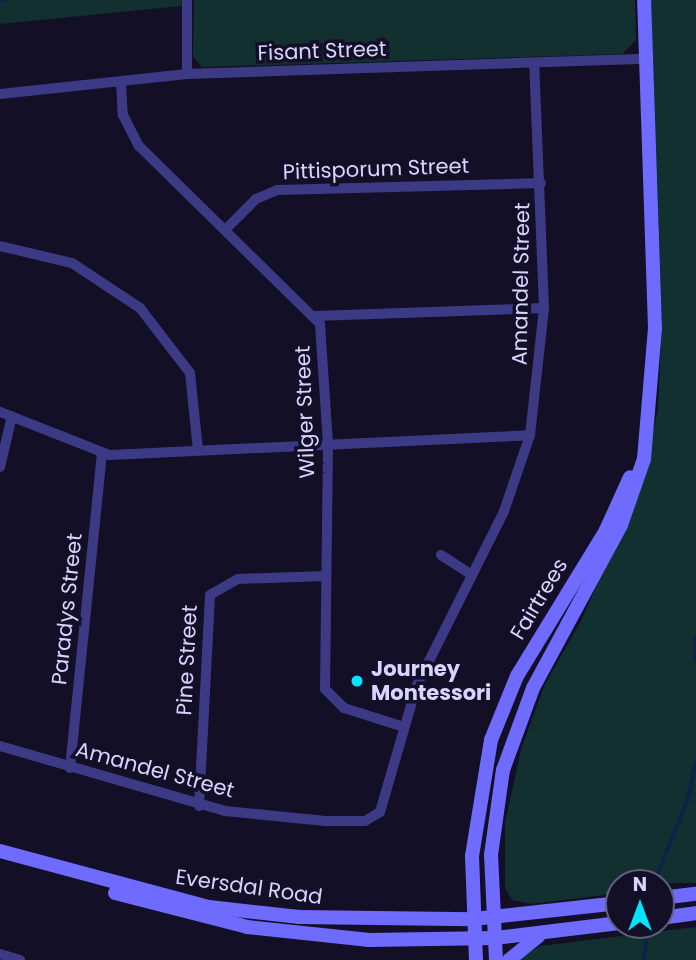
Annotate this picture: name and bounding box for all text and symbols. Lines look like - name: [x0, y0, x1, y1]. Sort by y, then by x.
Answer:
- street label: Fisant Street: [257, 36, 387, 66]
- street label: Pittisporum Street: [282, 153, 470, 185]
- street label: Amandel Street: [507, 202, 535, 366]
- street label: Wilger Street: [290, 345, 320, 479]
- street label: Paradys Street: [47, 532, 87, 686]
- street label: Fairtrees: [505, 554, 573, 644]
- street label: Pine Street: [172, 604, 202, 716]
- place label: Journey Montessori: [371, 656, 491, 706]
- marker: Journey Montessori: [349, 673, 365, 689]
- street label: Amandel Street: [73, 737, 237, 803]
- street label: Eversdal Road: [174, 864, 324, 910]
- north arrow: [605, 869, 675, 939]
- text: N: [633, 871, 647, 898]

